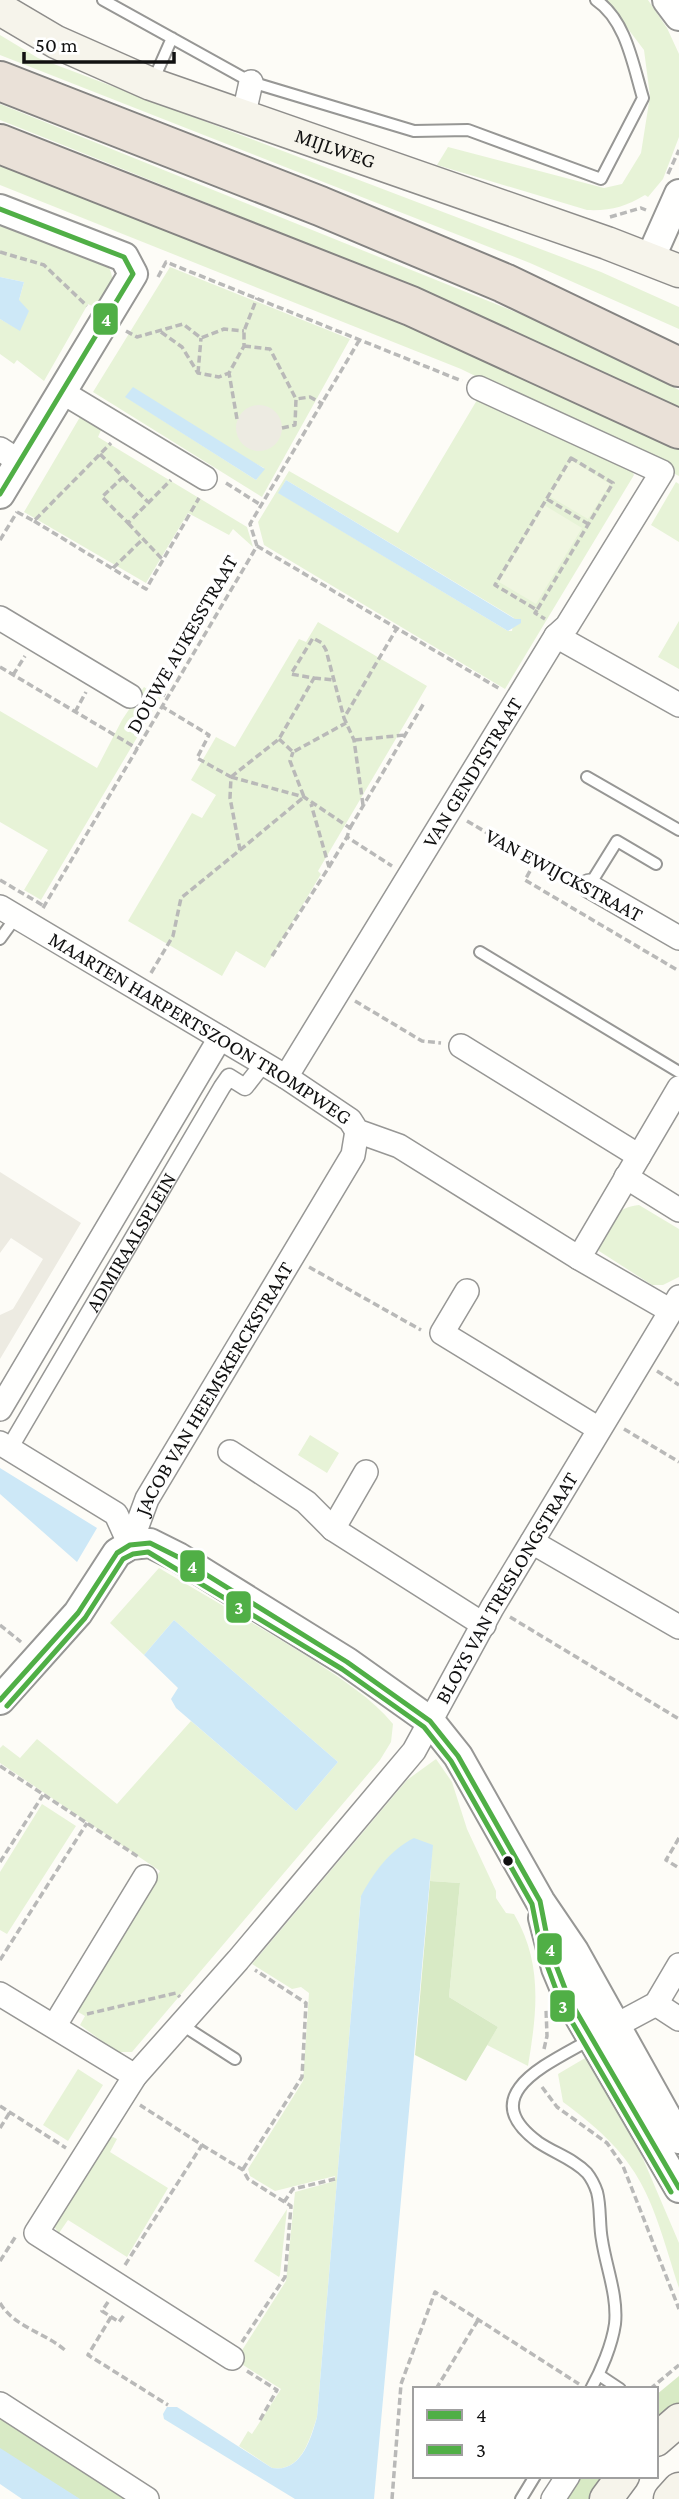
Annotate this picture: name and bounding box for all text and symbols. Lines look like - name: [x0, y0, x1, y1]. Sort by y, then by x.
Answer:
- scale bar: [24, 21, 175, 65]
- text: 50 m: [35, 33, 78, 57]
- street label: MIJLWEG: [292, 123, 379, 173]
- line badge: 4: [92, 302, 119, 336]
- text: 4: [101, 309, 111, 330]
- street label: DOUWE AUKESSTRAAT: [121, 550, 243, 737]
- street label: VAN GENDTSTRAAT: [417, 693, 528, 852]
- street label: VAN EWIJCKSTRAAT: [481, 823, 647, 927]
- street label: MAARTEN HARPERTSZOON TROMPWEG: [44, 927, 356, 1130]
- street label: ADMIRAALSPLEIN: [80, 1168, 181, 1316]
- street label: JACOB VAN HEEMSKERCKSTRAAT: [129, 1257, 299, 1520]
- street label: BLOYS VAN TRESLONGSTRAAT: [430, 1467, 583, 1708]
- line badge: 4: [179, 1549, 206, 1583]
- text: 4: [187, 1556, 197, 1577]
- line badge: 3: [225, 1590, 252, 1624]
- text: 3: [234, 1597, 244, 1618]
- unlabelled marker: [501, 1854, 515, 1868]
- line badge: 4: [536, 1932, 563, 1966]
- text: 4: [545, 1939, 555, 1960]
- line badge: 3: [549, 1989, 576, 2023]
- text: 3: [558, 1996, 568, 2017]
- legend: [413, 2387, 658, 2478]
- text: 4: [476, 2403, 487, 2427]
- text: 3: [476, 2438, 486, 2462]

